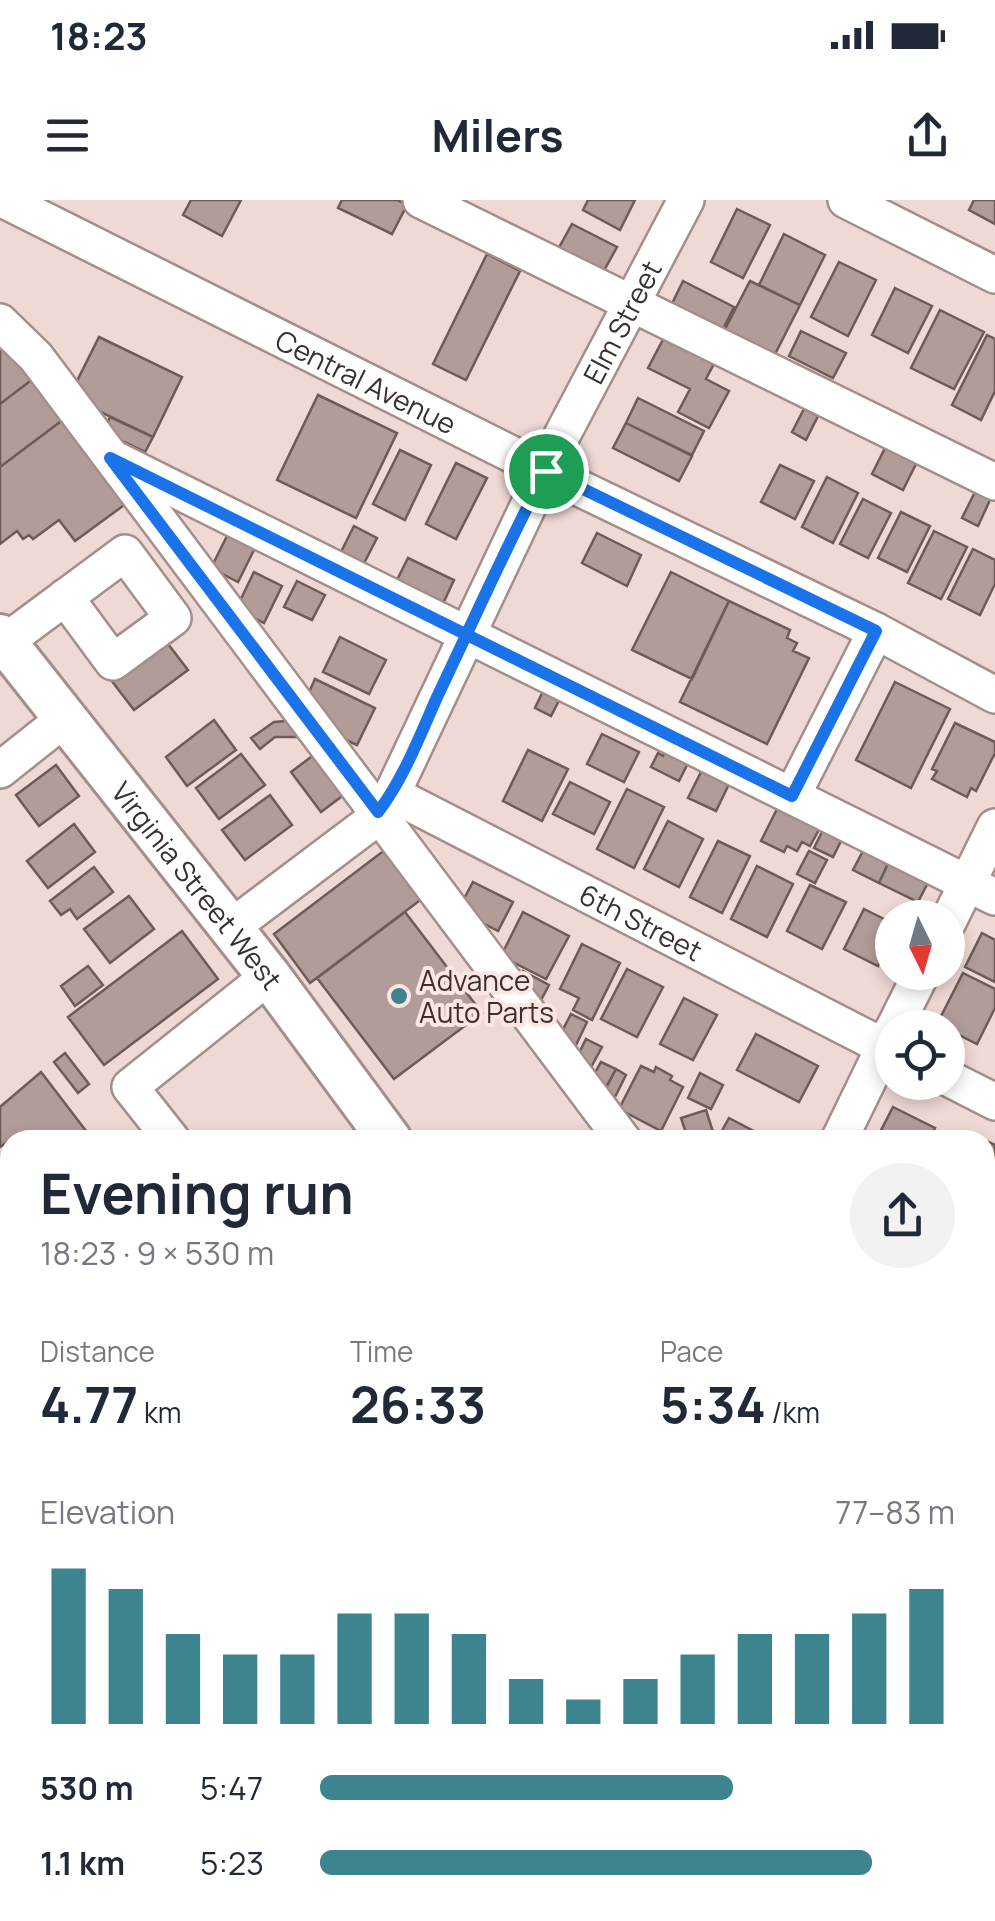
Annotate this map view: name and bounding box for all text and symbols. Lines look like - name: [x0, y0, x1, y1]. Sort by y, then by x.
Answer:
- text: 18:23: [50, 9, 148, 61]
- text: Milers: [431, 104, 564, 166]
- icon: menu: [40, 108, 95, 163]
- icon: share: [900, 108, 955, 163]
- street label: Elm Street: [574, 254, 670, 390]
- street label: Central Avenue: [270, 320, 463, 442]
- pin: [504, 429, 589, 514]
- icon: arrive: [519, 444, 574, 499]
- street label: Virginia Street West: [103, 774, 291, 997]
- street label: 6th Street: [573, 875, 709, 969]
- north arrow: [875, 900, 965, 990]
- map controls: [875, 900, 965, 1100]
- place label: Advance Auto Parts: [419, 961, 554, 1031]
- marker: Advance Auto Parts: [388, 985, 410, 1007]
- button: locate: [875, 1010, 965, 1100]
- text: Evening run: [40, 1155, 354, 1231]
- button: share: [850, 1163, 955, 1268]
- text: 18:23 · 9 × 530 m: [40, 1231, 274, 1275]
- text: Distance: [40, 1332, 155, 1370]
- text: Time: [350, 1332, 413, 1370]
- text: Pace: [660, 1332, 723, 1370]
- text: 4.77: [40, 1370, 138, 1438]
- text: 26:33: [350, 1370, 486, 1438]
- text: 5:34: [660, 1370, 766, 1438]
- text: km: [138, 1393, 182, 1431]
- text: /km: [766, 1393, 820, 1431]
- text: Elevation: [40, 1490, 175, 1534]
- text: 77–83 m: [835, 1490, 955, 1534]
- text: 530 m: [40, 1766, 134, 1810]
- text: 5:47: [200, 1766, 263, 1810]
- text: 1.1 km: [40, 1841, 125, 1885]
- text: 5:23: [200, 1841, 264, 1885]

